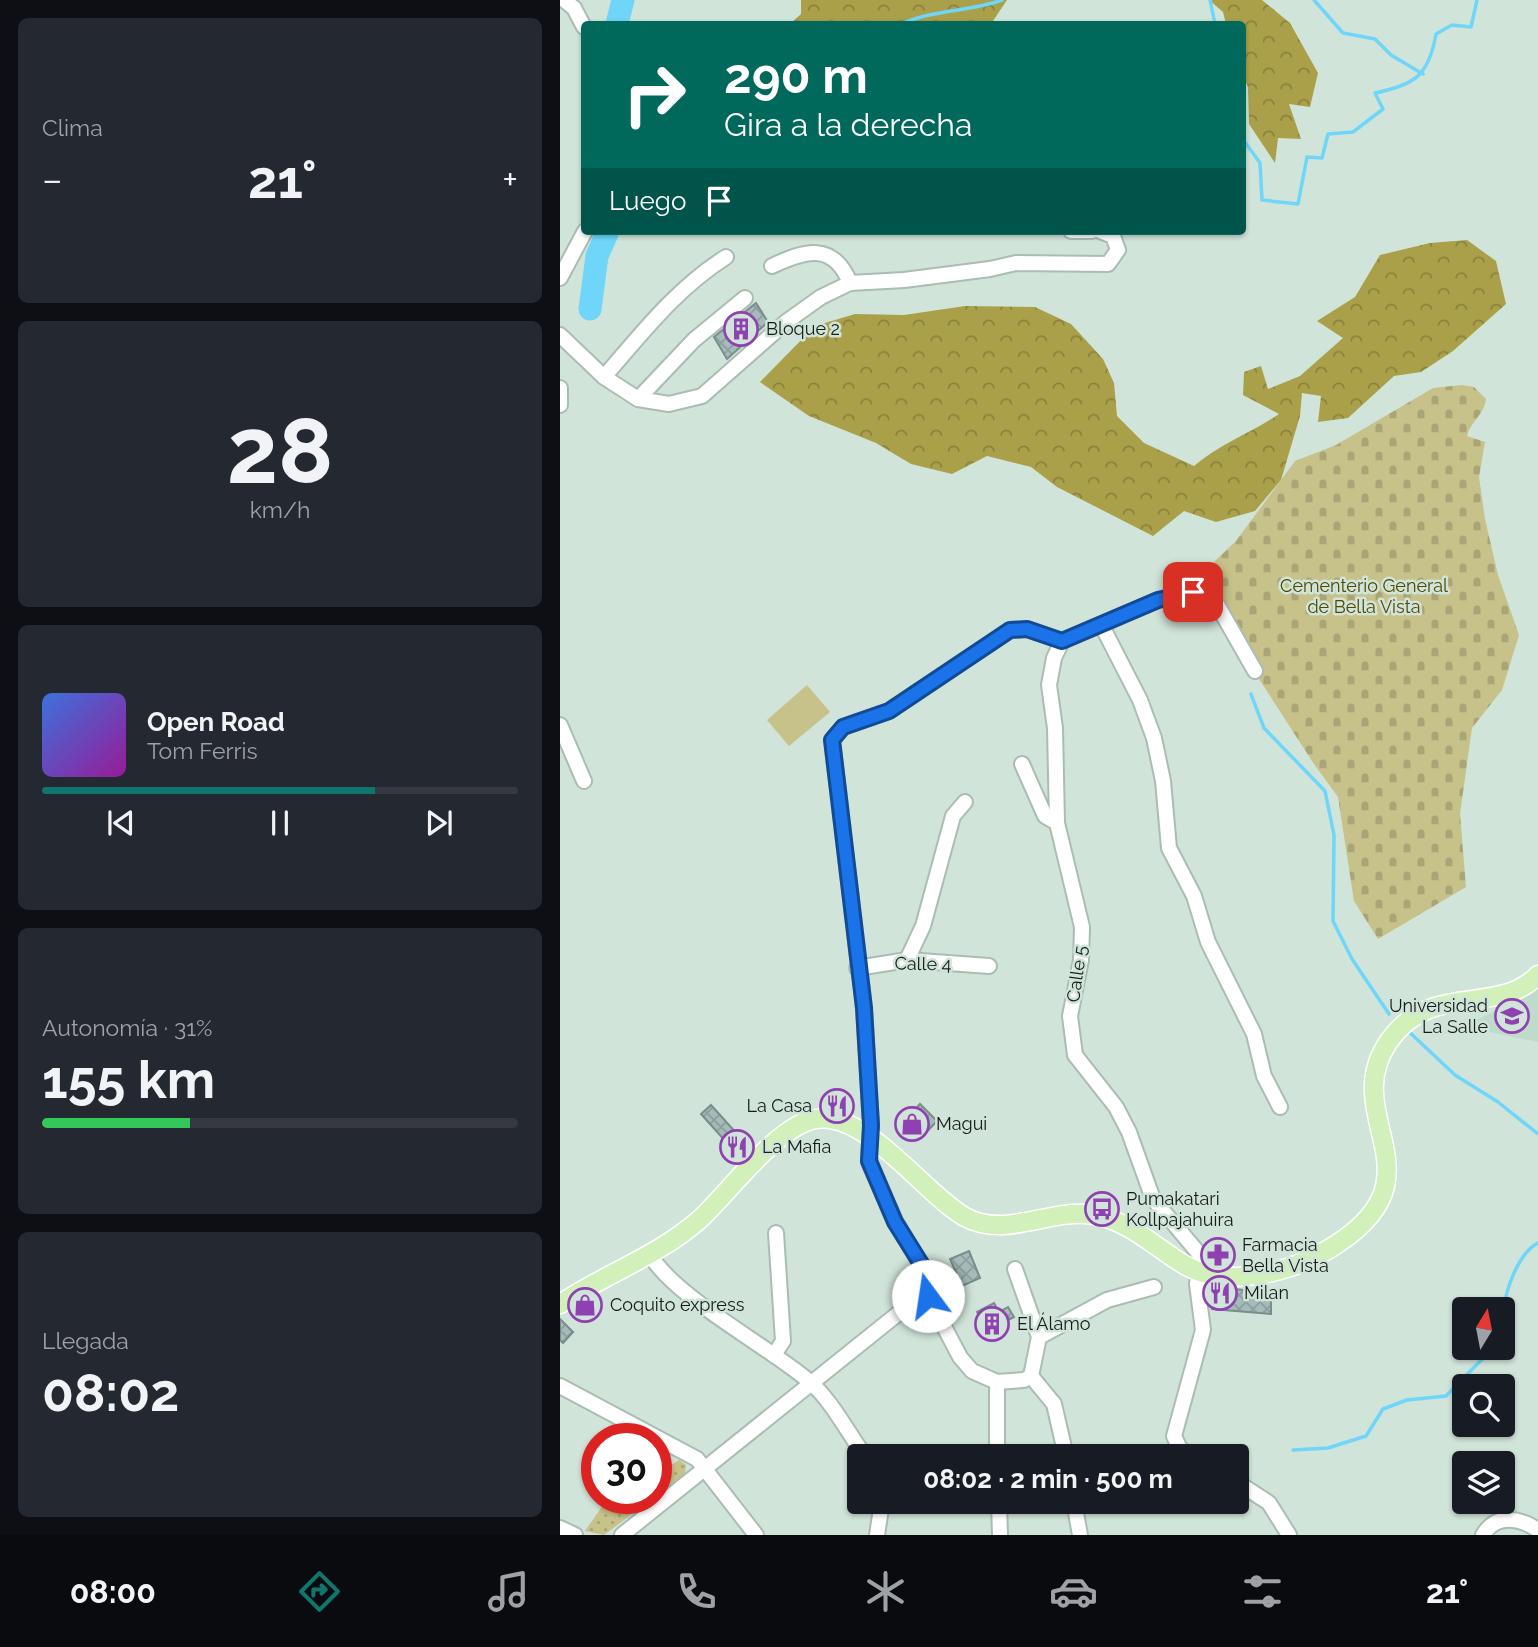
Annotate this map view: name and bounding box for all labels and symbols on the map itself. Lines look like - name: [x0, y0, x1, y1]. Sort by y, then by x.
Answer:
- building icon: Bloque 2: [722, 310, 760, 348]
- place label: Bloque 2: [766, 318, 840, 339]
- pin: [1163, 562, 1223, 622]
- park label: Cementerio General de Bella Vista: [1280, 575, 1448, 617]
- street label: Calle 5: [1062, 944, 1091, 1004]
- street label: Calle 4: [894, 953, 952, 974]
- place label: Universidad La Salle: [1389, 995, 1488, 1037]
- school or university icon: Universidad La Salle: [1493, 997, 1531, 1035]
- restaurant icon: La Casa: [818, 1087, 856, 1125]
- place label: La Casa: [746, 1095, 812, 1116]
- shop icon: Magui: [893, 1105, 931, 1143]
- place label: Magui: [936, 1113, 987, 1134]
- restaurant icon: La Mafia: [718, 1128, 756, 1166]
- place label: La Mafia: [762, 1136, 831, 1157]
- place label: Pumakatari Kollpajahuira: [1126, 1188, 1234, 1230]
- bus stop icon: Pumakatari Kollpajahuira: [1083, 1190, 1121, 1228]
- place label: Farmacia Bella Vista: [1242, 1234, 1329, 1276]
- pharmacy icon: Farmacia Bella Vista: [1199, 1236, 1237, 1274]
- position arrow: [891, 1259, 965, 1333]
- restaurant icon: Milan: [1201, 1274, 1239, 1312]
- place label: Milan: [1244, 1282, 1289, 1303]
- shop icon: Coquito express: [566, 1286, 604, 1324]
- place label: Coquito express: [610, 1294, 745, 1315]
- north arrow: [1452, 1297, 1516, 1360]
- building icon: El Álamo: [973, 1305, 1011, 1343]
- place label: El Álamo: [1017, 1312, 1091, 1334]
- speed limit sign: 30: [581, 1423, 672, 1514]

